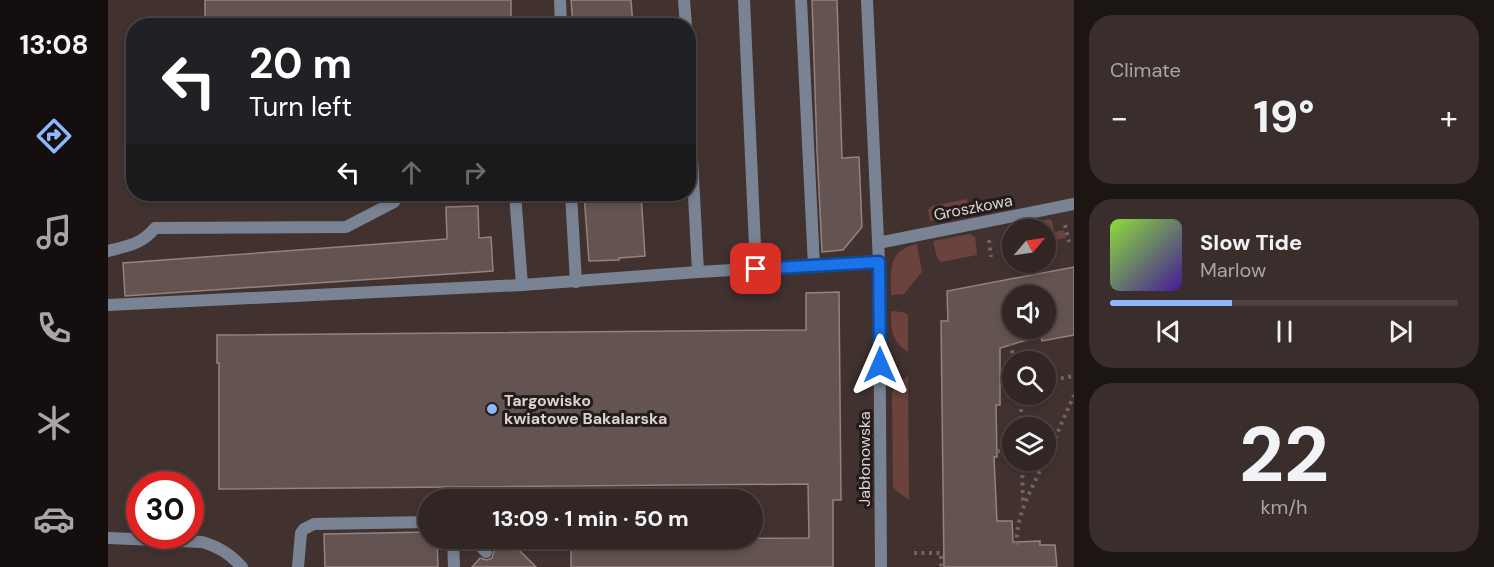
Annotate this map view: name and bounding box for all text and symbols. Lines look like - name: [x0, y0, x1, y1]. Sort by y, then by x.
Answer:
- text: 13:08: [19, 27, 89, 62]
- text: 20 m: [249, 36, 352, 91]
- icon: left: [150, 42, 228, 120]
- text: Climate: [1110, 57, 1181, 83]
- text: 19°: [1253, 87, 1315, 146]
- text: Turn left: [249, 89, 352, 124]
- text: −: [1110, 96, 1128, 139]
- text: +: [1440, 96, 1458, 139]
- icon: directions: [33, 115, 75, 157]
- icon: left: [332, 156, 365, 189]
- icon: ahead: [395, 156, 428, 189]
- icon: right: [458, 156, 491, 189]
- street label: Groszkowa: [932, 190, 1014, 225]
- icon: music: [33, 211, 75, 253]
- north arrow: [1002, 219, 1056, 273]
- map controls: [1002, 219, 1056, 471]
- text: Slow Tide: [1200, 228, 1302, 257]
- pin: [730, 243, 781, 294]
- icon: arrive: [739, 252, 772, 285]
- text: Marlow: [1200, 257, 1266, 283]
- button: sound: [1002, 285, 1056, 339]
- icon: phone: [33, 307, 75, 349]
- icon: previous: [1152, 315, 1185, 348]
- icon: pause: [1268, 315, 1301, 348]
- icon: next: [1384, 315, 1417, 348]
- position arrow: [848, 333, 912, 397]
- button: search: [1002, 351, 1056, 405]
- place label: Targowisko kwiatowe Bakalarska: [504, 390, 667, 429]
- icon: climate: [33, 402, 75, 444]
- marker: Targowisko kwiatowe Bakalarska: [485, 402, 499, 416]
- text: 22: [1239, 404, 1329, 505]
- street label: Jabłonowska: [854, 411, 875, 507]
- button: layers: [1002, 417, 1056, 471]
- speed limit sign: 30: [126, 471, 204, 549]
- text: km/h: [1260, 494, 1308, 520]
- icon: car: [33, 498, 75, 540]
- text: 13:09 · 1 min · 50 m: [492, 504, 689, 533]

